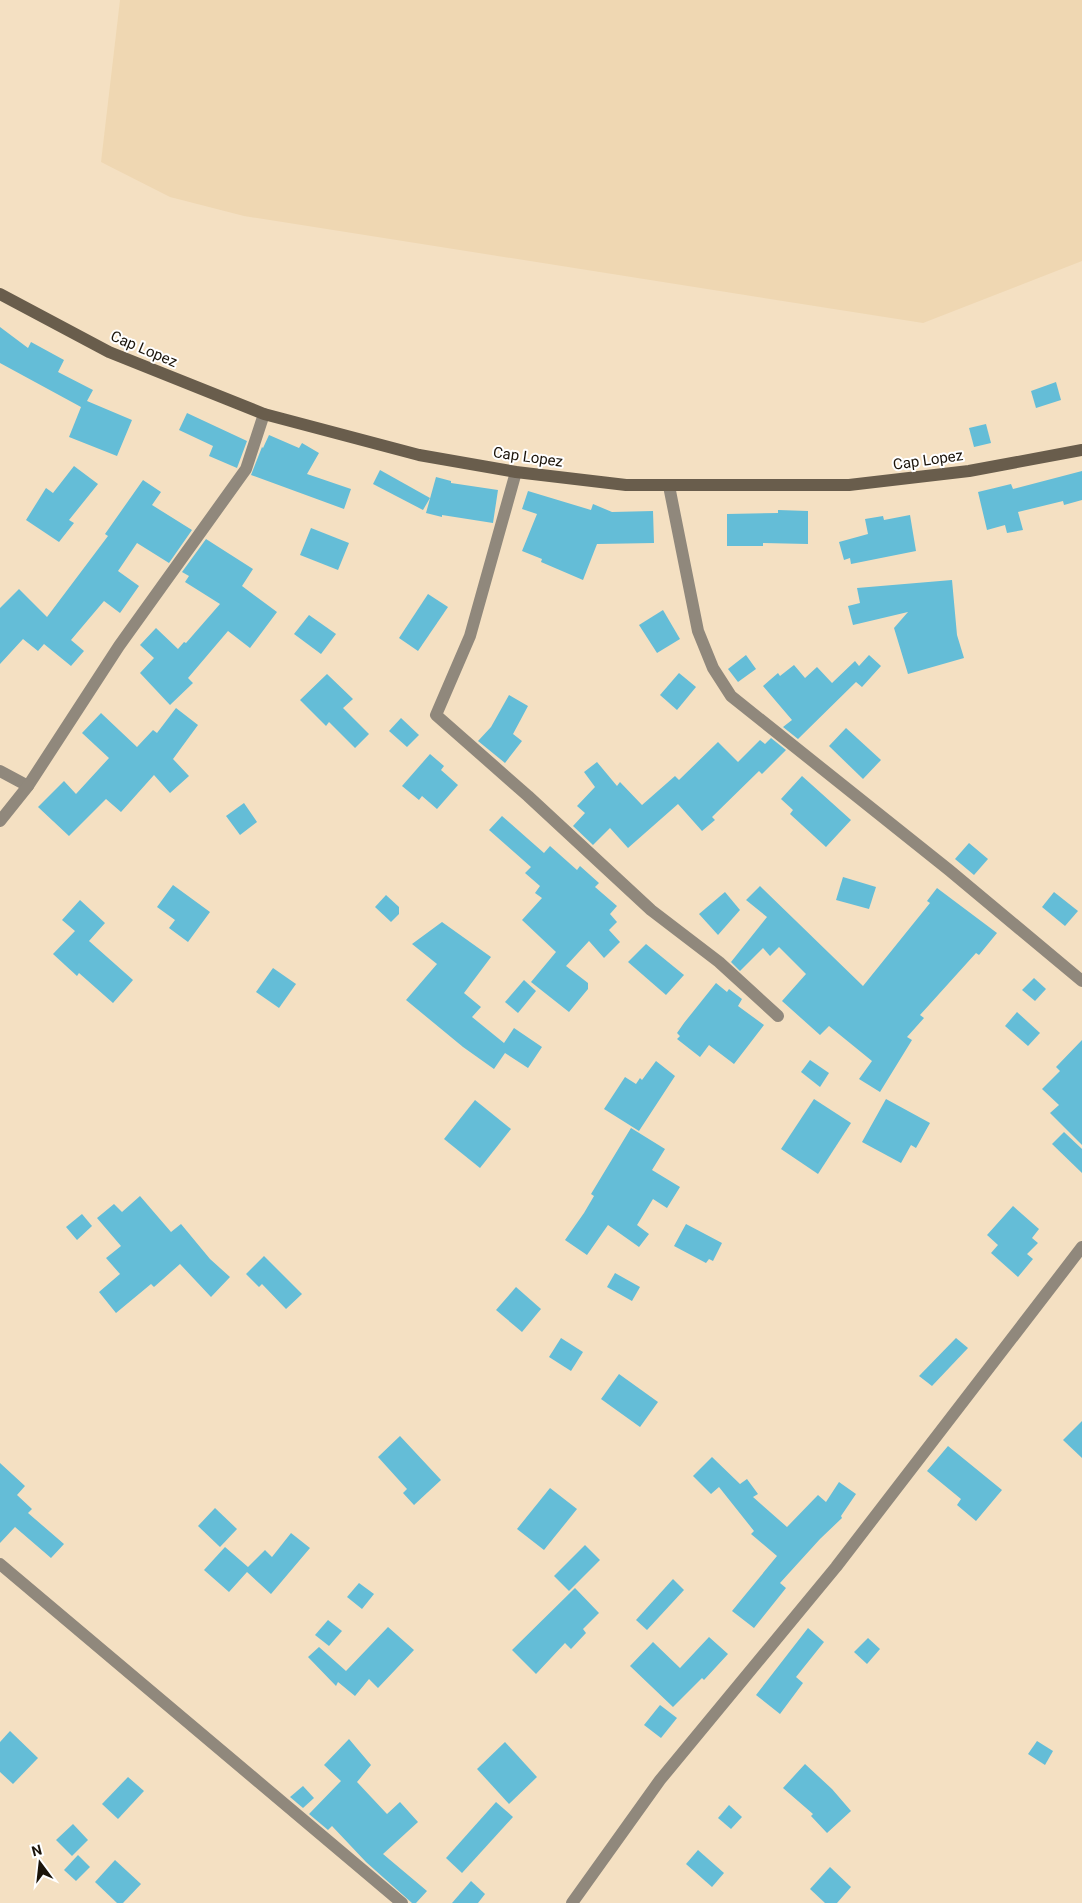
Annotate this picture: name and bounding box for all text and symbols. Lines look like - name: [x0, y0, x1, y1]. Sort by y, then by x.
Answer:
- street label: Cap Lopez: [108, 327, 180, 371]
- street label: Cap Lopez: [492, 443, 564, 471]
- street label: Cap Lopez: [892, 446, 964, 474]
- north arrow: [15, 1838, 65, 1888]
- text: N: [30, 1841, 43, 1859]

